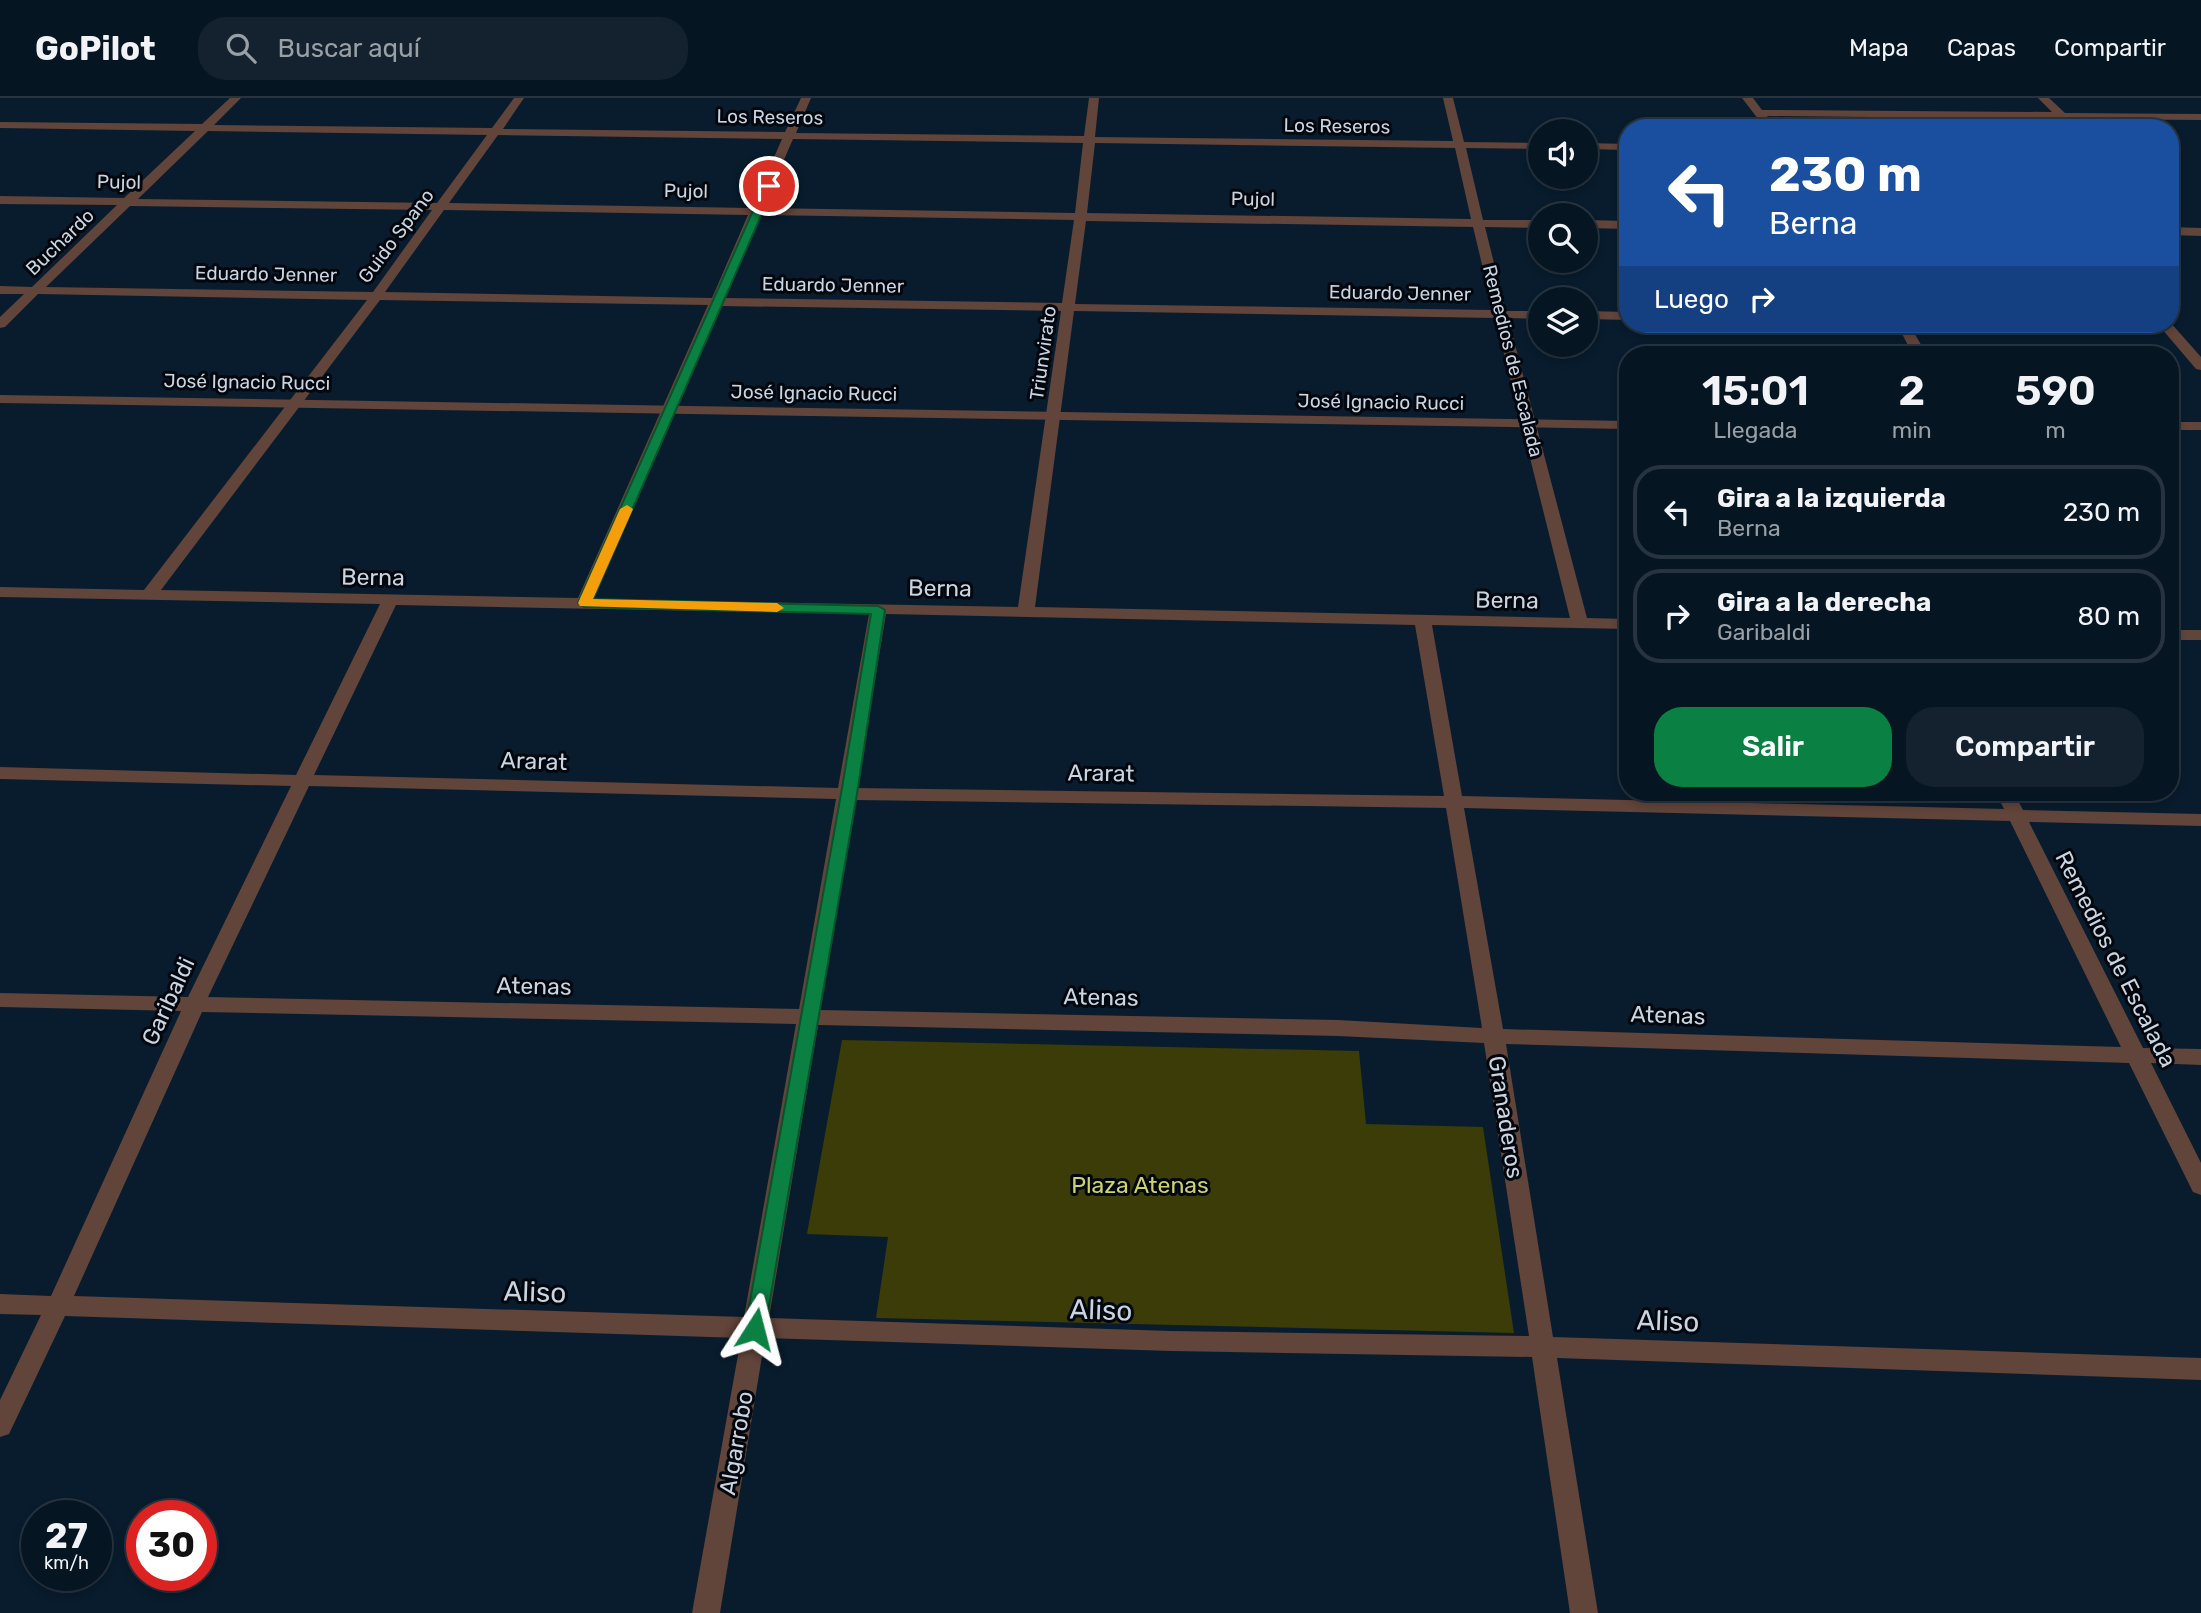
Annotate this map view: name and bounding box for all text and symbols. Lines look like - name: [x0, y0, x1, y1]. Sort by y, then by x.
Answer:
- search box: [198, 17, 688, 80]
- text: GoPilot: [35, 29, 156, 68]
- icon: search: [222, 29, 260, 67]
- text: Buscar aquí: [278, 33, 420, 64]
- text: Mapa: [1849, 34, 1909, 62]
- text: Capas: [1947, 34, 2016, 62]
- text: Compartir: [2054, 34, 2166, 62]
- street label: Los Reseros: [716, 105, 824, 129]
- street label: Los Reseros: [1283, 114, 1391, 138]
- map controls: [1528, 119, 1598, 357]
- button: sound: [1528, 119, 1598, 189]
- text: 230 m: [1769, 145, 1922, 203]
- icon: left: [1654, 147, 1745, 238]
- pin: [739, 156, 799, 216]
- icon: arrive: [750, 167, 788, 205]
- street label: Pujol: [97, 170, 141, 194]
- street label: Pujol: [664, 179, 708, 203]
- street label: Guido Spano: [353, 184, 439, 288]
- street label: Pujol: [1231, 187, 1275, 211]
- button: search: [1528, 203, 1598, 273]
- street label: Buchardo: [21, 204, 99, 280]
- text: Berna: [1769, 204, 1858, 242]
- street label: Eduardo Jenner: [195, 261, 338, 287]
- street label: Remedios de Escalada: [1478, 262, 1548, 460]
- street label: Eduardo Jenner: [762, 272, 905, 298]
- street label: Eduardo Jenner: [1329, 280, 1472, 306]
- icon: right: [1743, 280, 1781, 318]
- text: Luego: [1654, 284, 1729, 315]
- button: layers: [1528, 287, 1598, 357]
- street label: Triunvirato: [1025, 304, 1061, 402]
- text: 15:01: [1702, 366, 1809, 416]
- text: 2: [1899, 366, 1925, 416]
- text: 590: [2015, 366, 2096, 416]
- street label: José Ignacio Rucci: [164, 369, 330, 395]
- street label: José Ignacio Rucci: [731, 380, 897, 406]
- street label: José Ignacio Rucci: [1298, 389, 1464, 415]
- text: Llegada: [1713, 416, 1798, 444]
- text: min: [1892, 416, 1932, 444]
- text: m: [2045, 416, 2066, 444]
- text: Gira a la izquierda: [1717, 483, 1946, 514]
- icon: left: [1658, 493, 1696, 531]
- text: 230 m: [2063, 497, 2140, 528]
- text: Berna: [1717, 514, 1781, 542]
- street label: Berna: [341, 562, 405, 592]
- street label: Berna: [908, 573, 972, 603]
- street label: Berna: [1475, 585, 1539, 615]
- text: Gira a la derecha: [1717, 587, 1931, 618]
- icon: right: [1658, 597, 1696, 635]
- text: 80 m: [2077, 601, 2140, 632]
- text: Garibaldi: [1717, 618, 1811, 646]
- button: Salir: [1654, 707, 1892, 787]
- button: Compartir: [1906, 707, 2144, 787]
- street label: Ararat: [500, 746, 568, 776]
- street label: Ararat: [1067, 758, 1135, 788]
- street label: Remedios de Escalada: [2049, 846, 2183, 1072]
- street label: Garibaldi: [135, 953, 201, 1049]
- street label: Atenas: [496, 971, 572, 1001]
- street label: Atenas: [1063, 982, 1139, 1012]
- street label: Atenas: [1630, 1000, 1706, 1030]
- street label: Granaderos: [1483, 1054, 1529, 1180]
- park label: Plaza Atenas: [1071, 1171, 1209, 1199]
- street label: Aliso: [503, 1274, 567, 1310]
- position arrow: [718, 1292, 792, 1366]
- street label: Aliso: [1069, 1292, 1133, 1328]
- street label: Aliso: [1636, 1303, 1700, 1339]
- street label: Algarrobo: [713, 1389, 759, 1497]
- speed limit sign: 30: [126, 1500, 217, 1591]
- text: 27: [45, 1515, 88, 1557]
- text: km/h: [44, 1552, 89, 1574]

